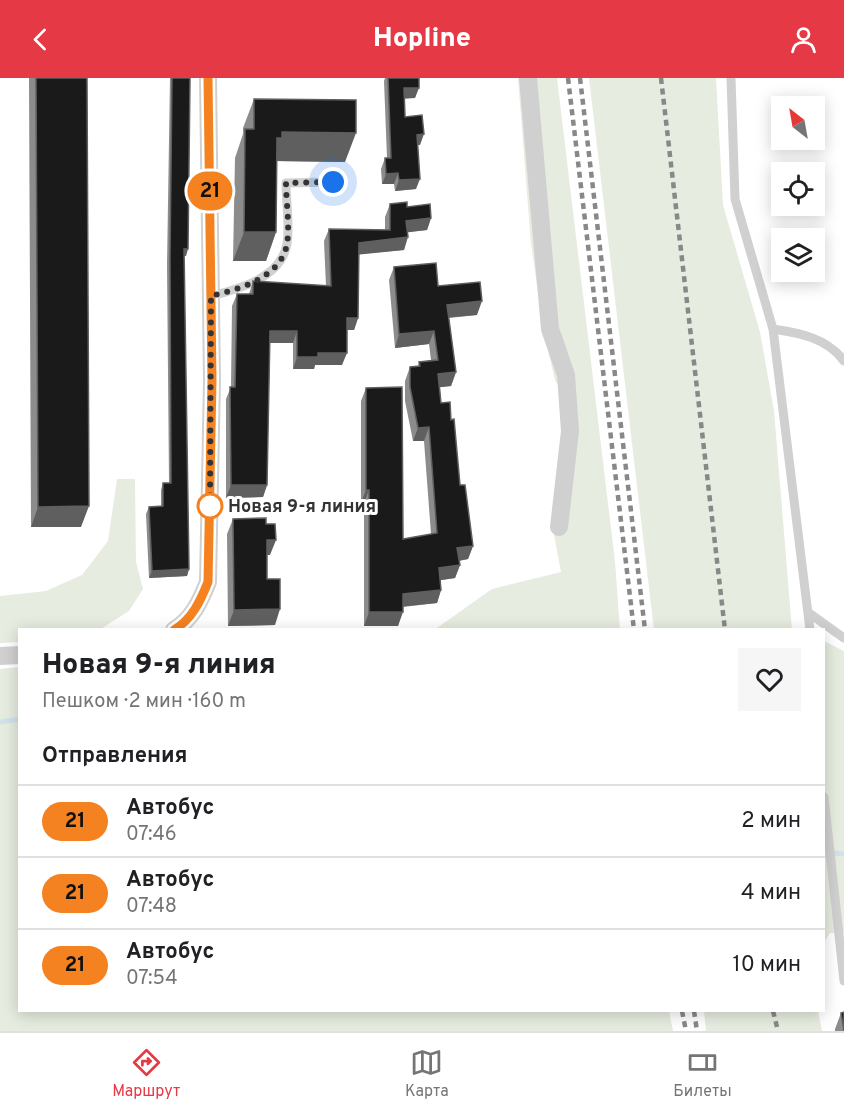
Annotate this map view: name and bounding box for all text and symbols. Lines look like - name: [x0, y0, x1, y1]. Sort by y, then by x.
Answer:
- text: Hopline: [373, 22, 471, 56]
- icon: back: [24, 23, 57, 56]
- icon: person: [787, 23, 820, 56]
- north arrow: [771, 96, 825, 150]
- map controls: [771, 96, 825, 282]
- button: locate: [771, 162, 825, 216]
- your location: [318, 167, 348, 197]
- line badge: 21: [183, 172, 237, 210]
- text: 21: [199, 178, 221, 205]
- button: layers: [771, 228, 825, 282]
- marker: Новая 9-я линия: [197, 493, 223, 519]
- place label: Новая 9-я линия: [228, 496, 376, 519]
- text: Новая 9-я линия: [42, 648, 276, 684]
- button: heart: [738, 648, 801, 711]
- text: Пешком · 2 мин · 160 m: [42, 689, 246, 715]
- text: Отправления: [42, 743, 187, 770]
- text: Автобус: [126, 795, 214, 822]
- text: 21: [64, 808, 86, 835]
- text: 2 мин: [741, 808, 801, 835]
- text: 07:46: [126, 822, 177, 848]
- text: Автобус: [126, 867, 214, 894]
- text: 21: [64, 880, 86, 907]
- text: 4 мин: [741, 880, 801, 907]
- text: 07:48: [126, 894, 177, 920]
- text: Автобус: [126, 939, 214, 966]
- text: 21: [64, 952, 86, 979]
- text: 10 мин: [732, 952, 801, 979]
- text: 07:54: [126, 966, 178, 992]
- tab: Маршрут: [112, 1046, 180, 1102]
- tab: Карта: [405, 1046, 449, 1102]
- tab: Билеты: [673, 1046, 732, 1102]

